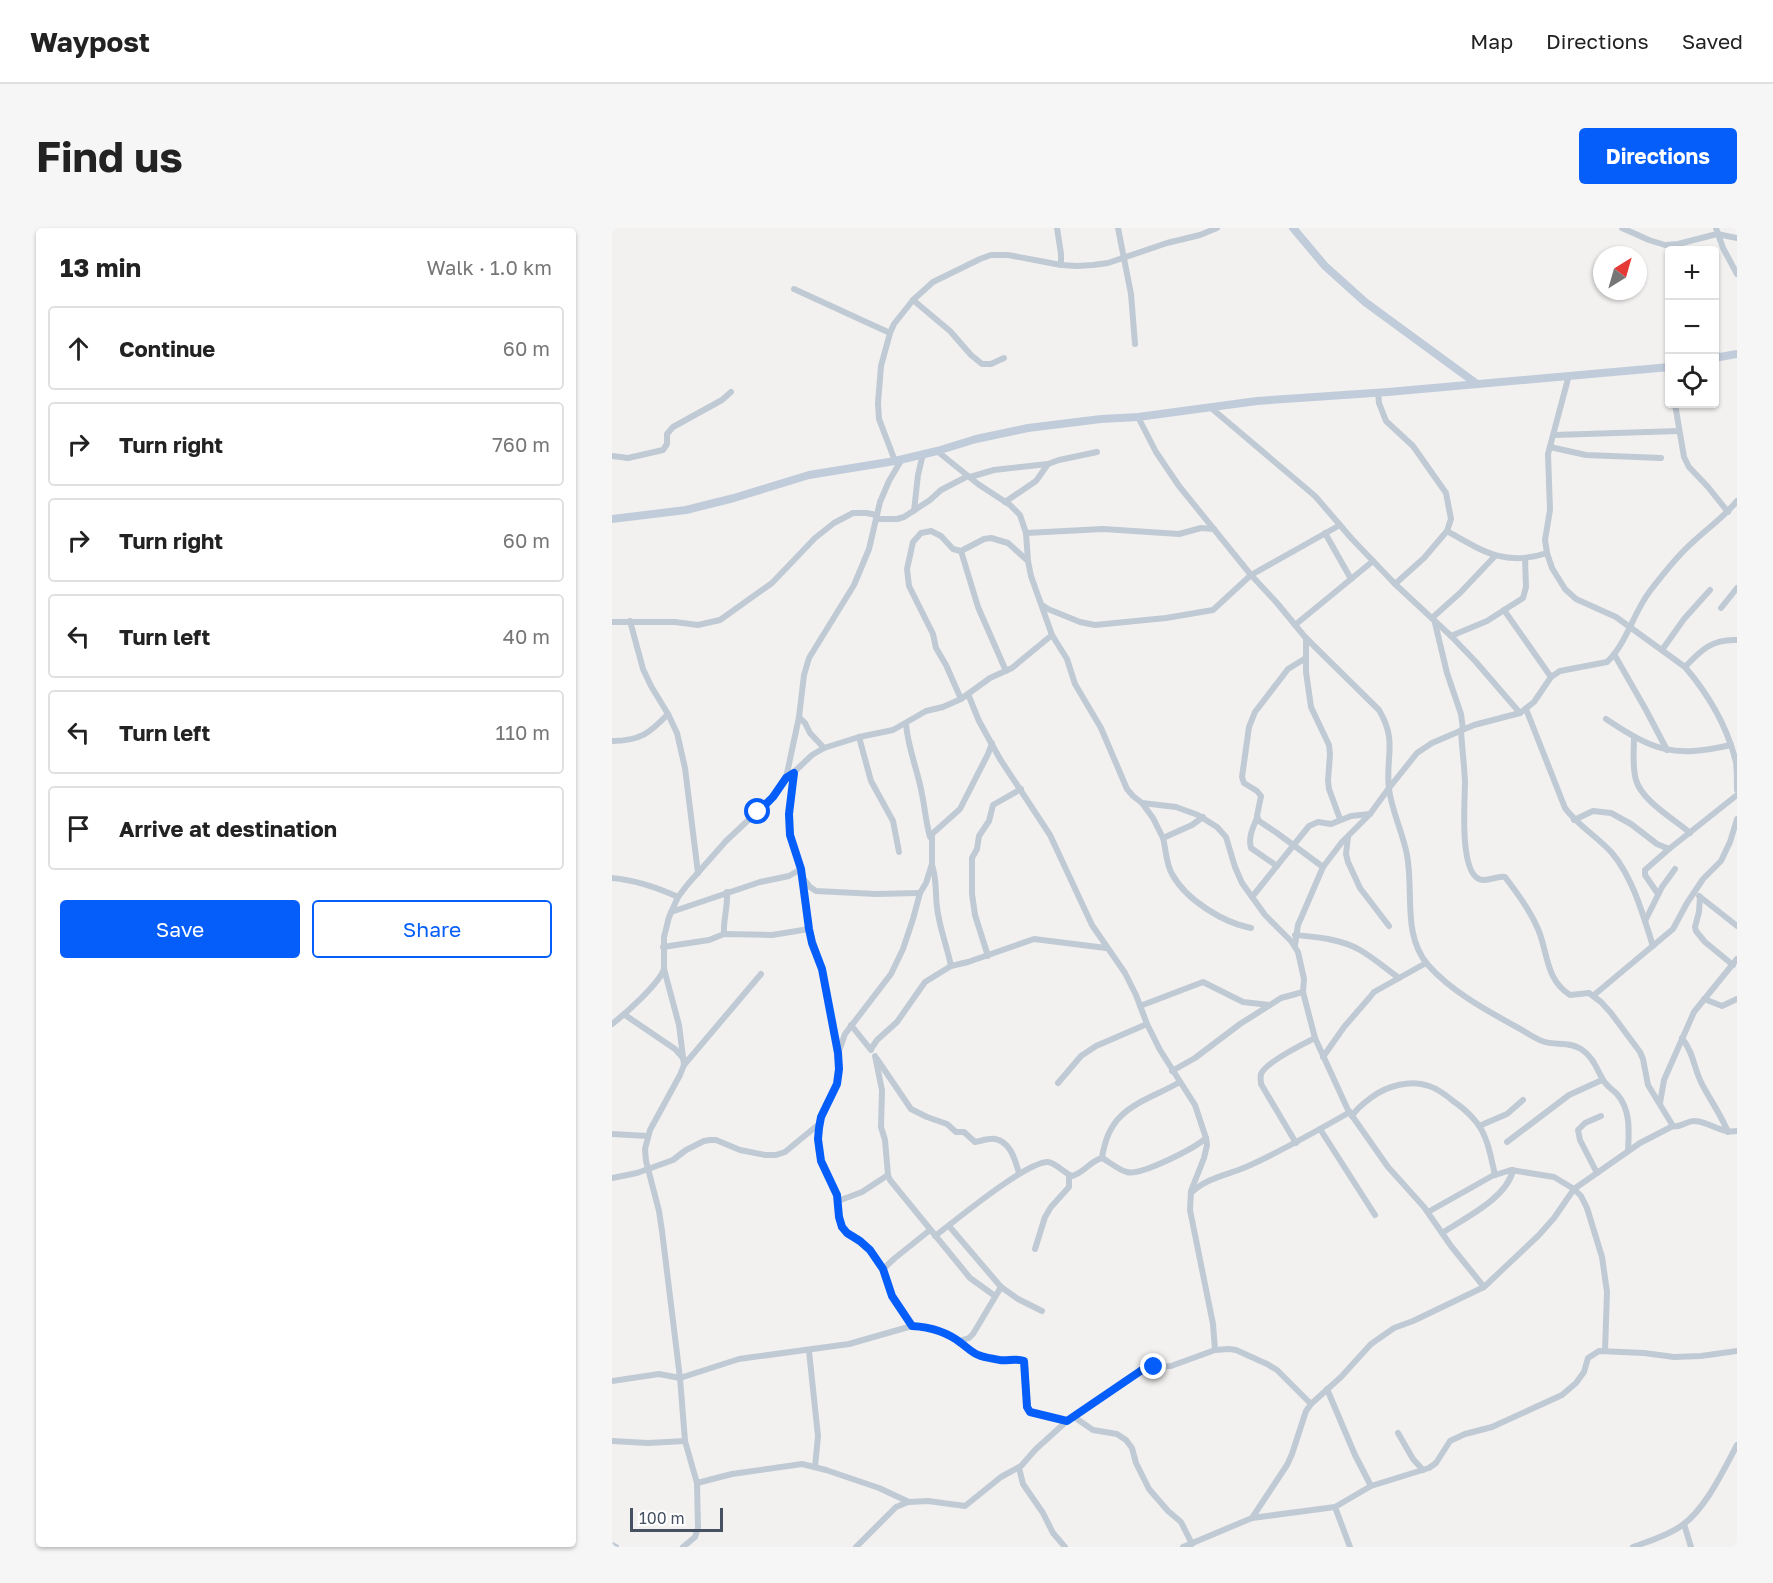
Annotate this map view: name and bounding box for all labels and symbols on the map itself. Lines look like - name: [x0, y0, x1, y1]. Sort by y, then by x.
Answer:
- north arrow: [1593, 246, 1647, 300]
- route start: [744, 798, 770, 824]
- route end: [1140, 1353, 1166, 1379]
- scale bar: [630, 1505, 723, 1532]

